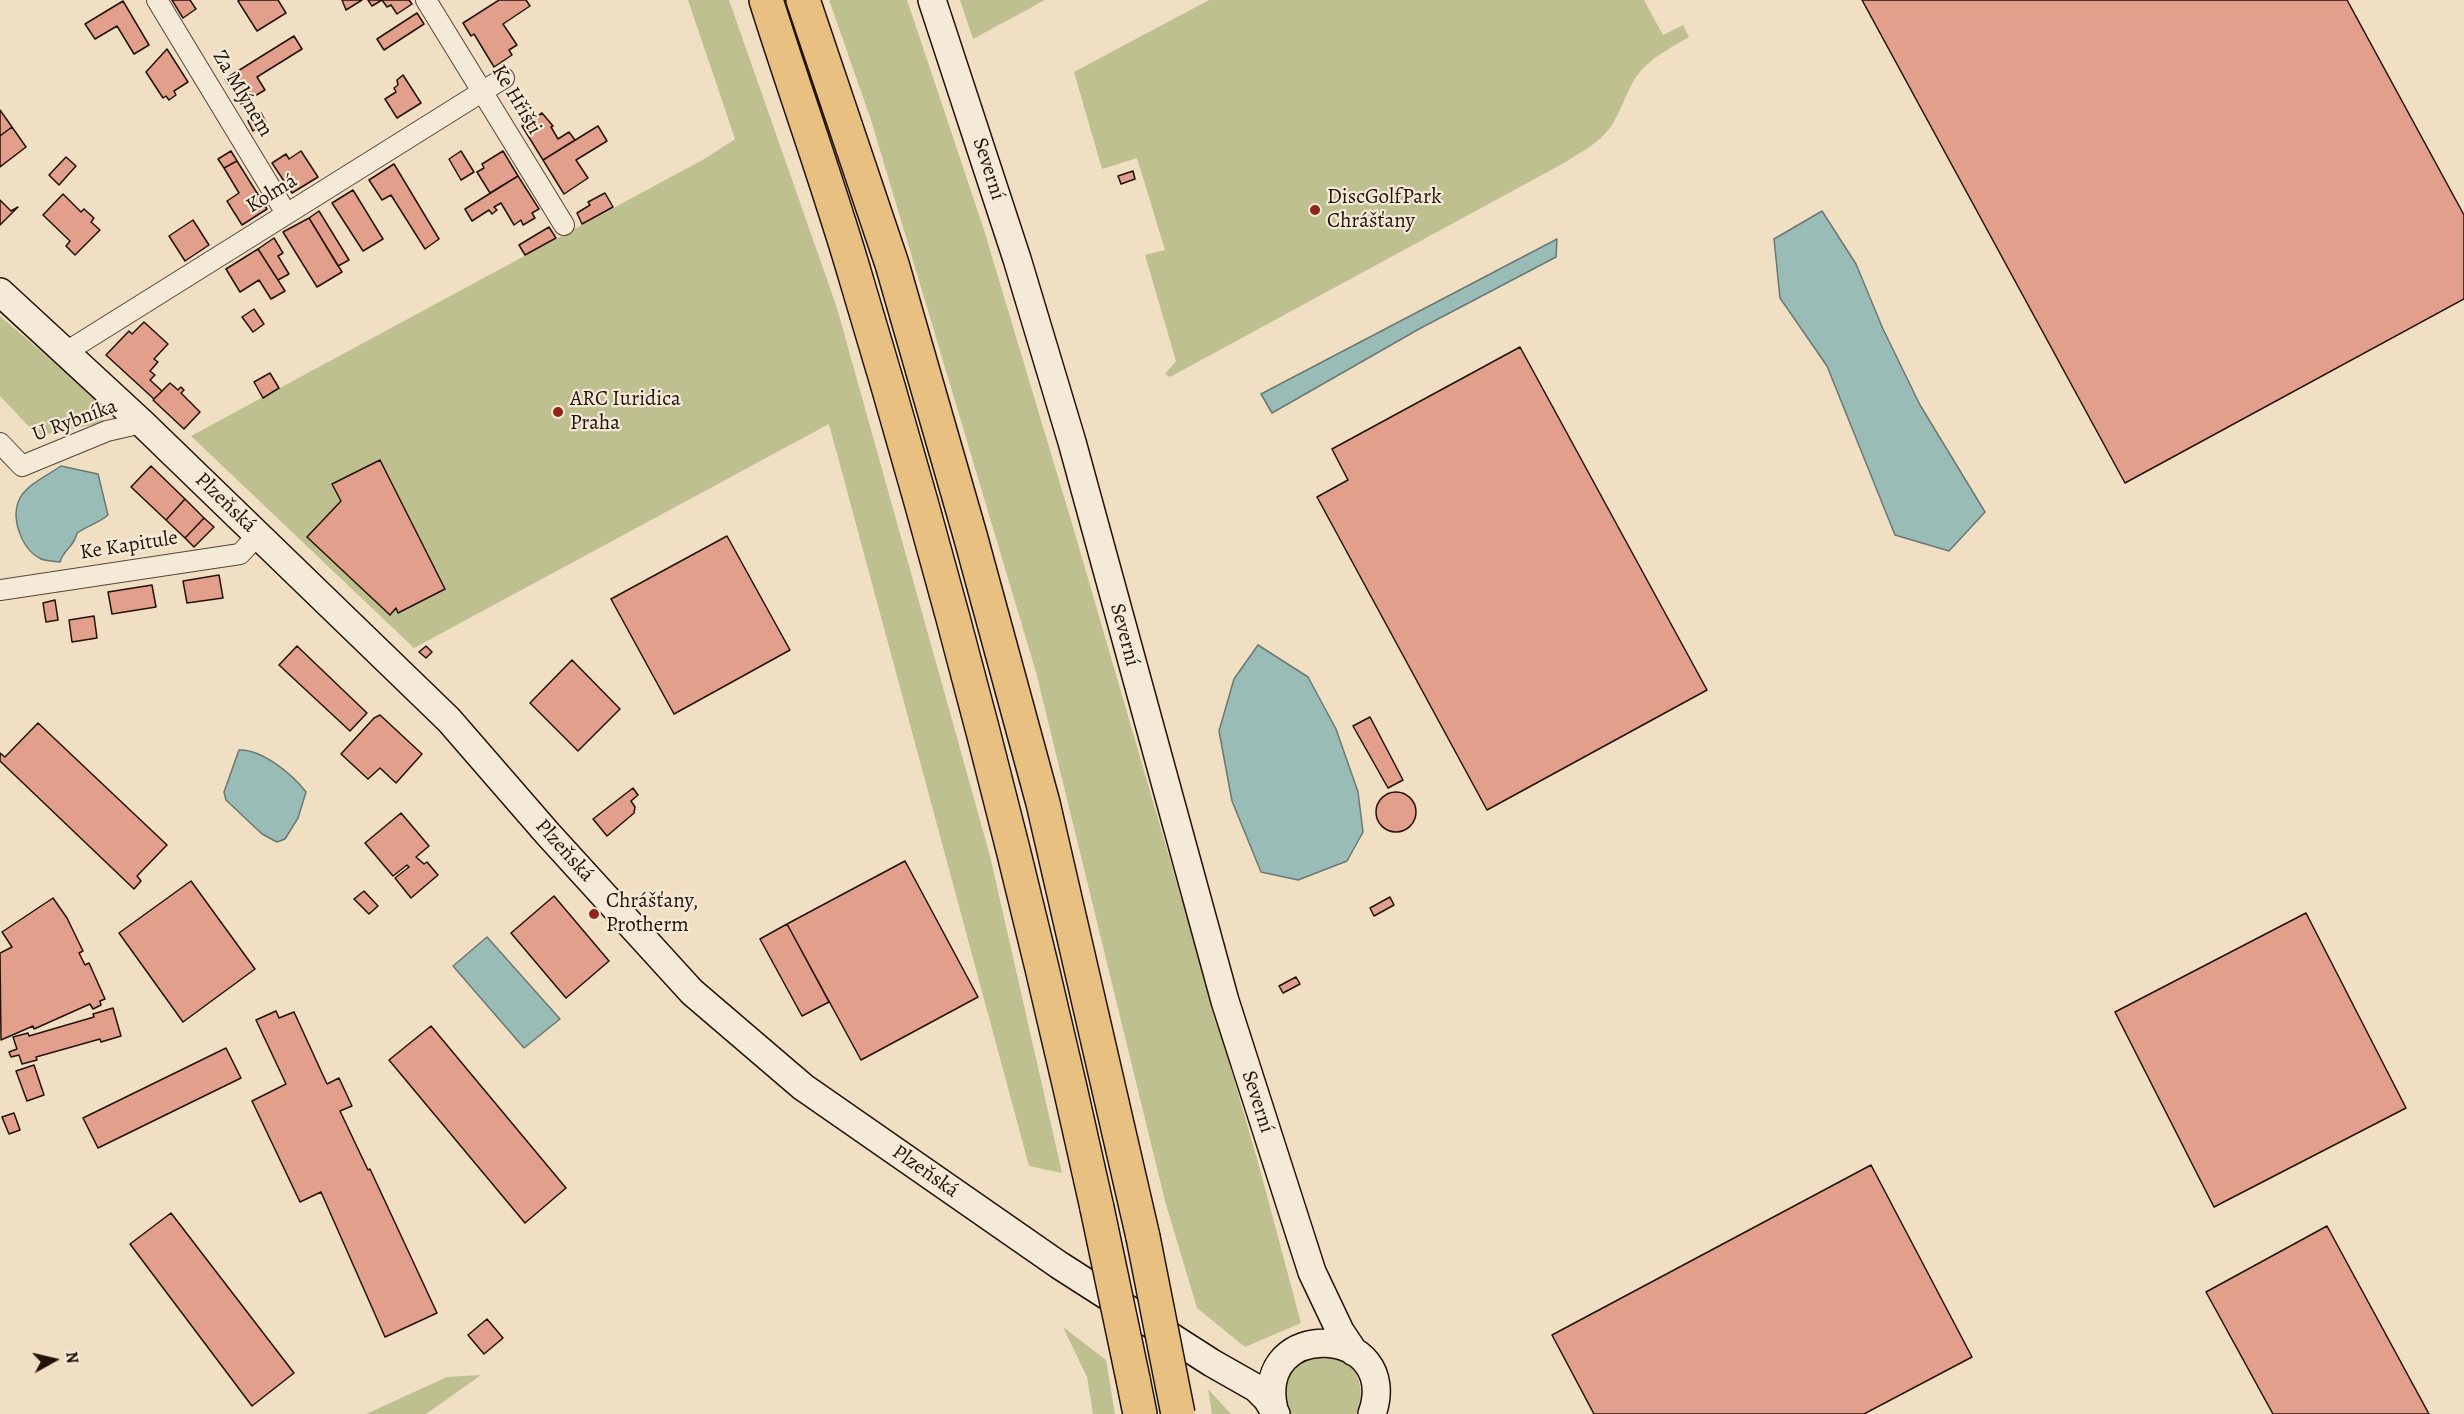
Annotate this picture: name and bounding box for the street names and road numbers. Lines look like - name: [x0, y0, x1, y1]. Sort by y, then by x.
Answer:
- street label: Za Mlýnem: [206, 46, 278, 142]
- street label: Ke Hřišti: [485, 61, 547, 139]
- street label: Severní: [966, 135, 1010, 203]
- street label: Kolmá: [242, 169, 302, 219]
- street label: U Rybníka: [29, 394, 121, 448]
- street label: Plzeňská: [189, 468, 261, 538]
- street label: Ke Kapitule: [78, 526, 180, 566]
- street label: Severní: [1104, 601, 1144, 669]
- street label: Plzeňská: [529, 814, 599, 888]
- street label: Severní: [1235, 1068, 1279, 1136]
- street label: Plzeňská: [887, 1140, 963, 1204]

